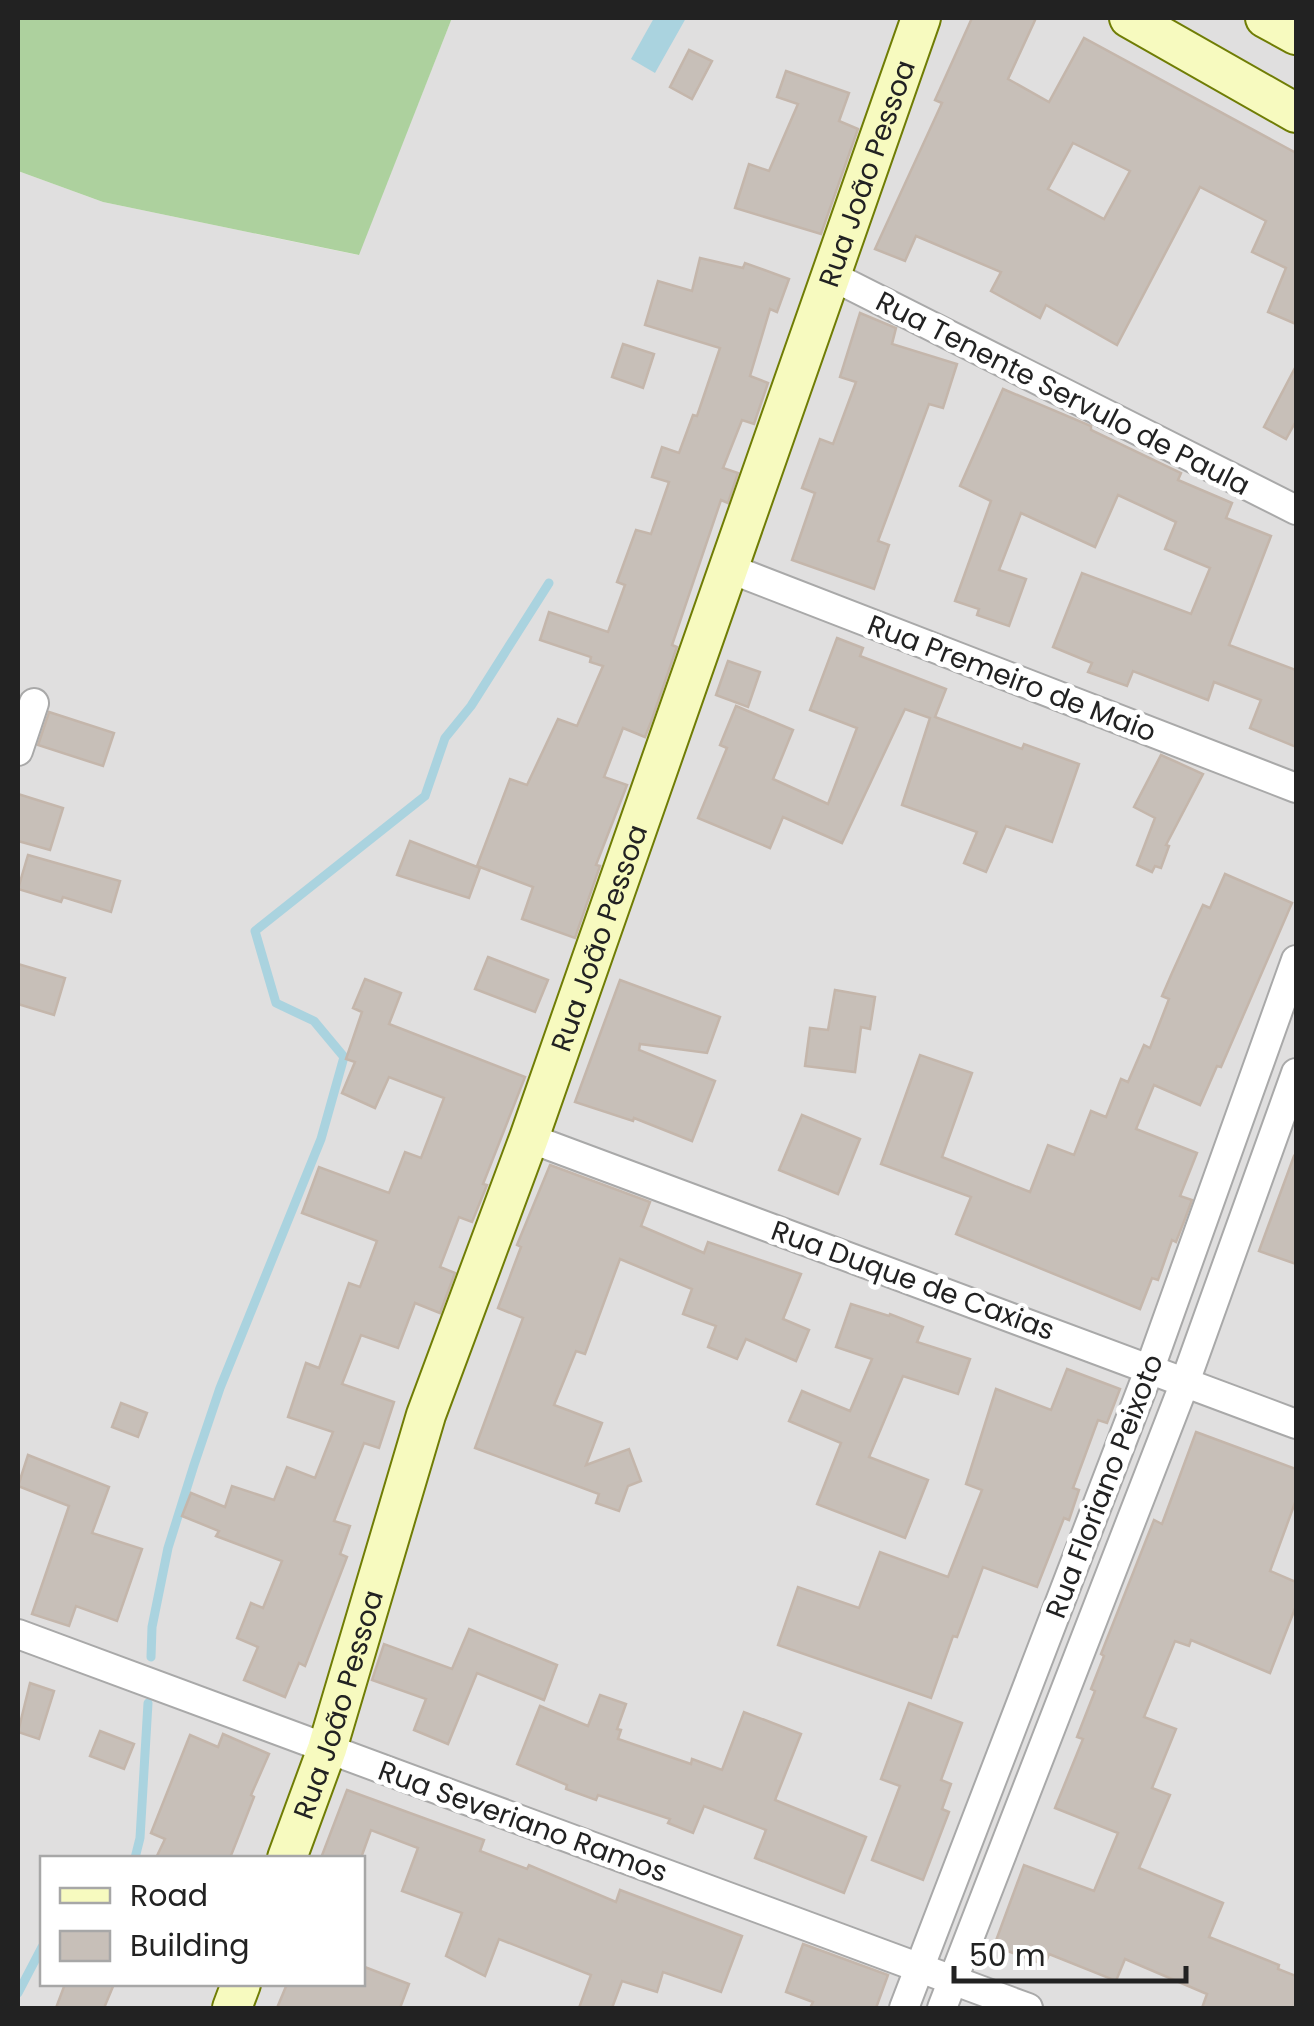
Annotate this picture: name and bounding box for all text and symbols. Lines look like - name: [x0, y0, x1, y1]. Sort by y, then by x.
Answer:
- street label: Rua João Pessoa: [809, 55, 925, 292]
- street label: Rua Tenente Servulo de Paula: [869, 282, 1256, 505]
- street label: Rua Premeiro de Maio: [862, 605, 1162, 751]
- street label: Rua João Pessoa: [542, 819, 657, 1057]
- street label: Rua Duque de Caxias: [766, 1211, 1060, 1350]
- street label: Rua Floriano Peixoto: [1036, 1349, 1173, 1624]
- street label: Rua João Pessoa: [284, 1585, 393, 1825]
- street label: Rua Severiano Ramos: [373, 1751, 673, 1892]
- legend: [40, 1856, 365, 1986]
- text: Road: [130, 1874, 208, 1917]
- scale bar: [954, 1921, 1186, 1983]
- text: Building: [130, 1924, 250, 1967]
- text: 50 m: [969, 1934, 1046, 1977]

